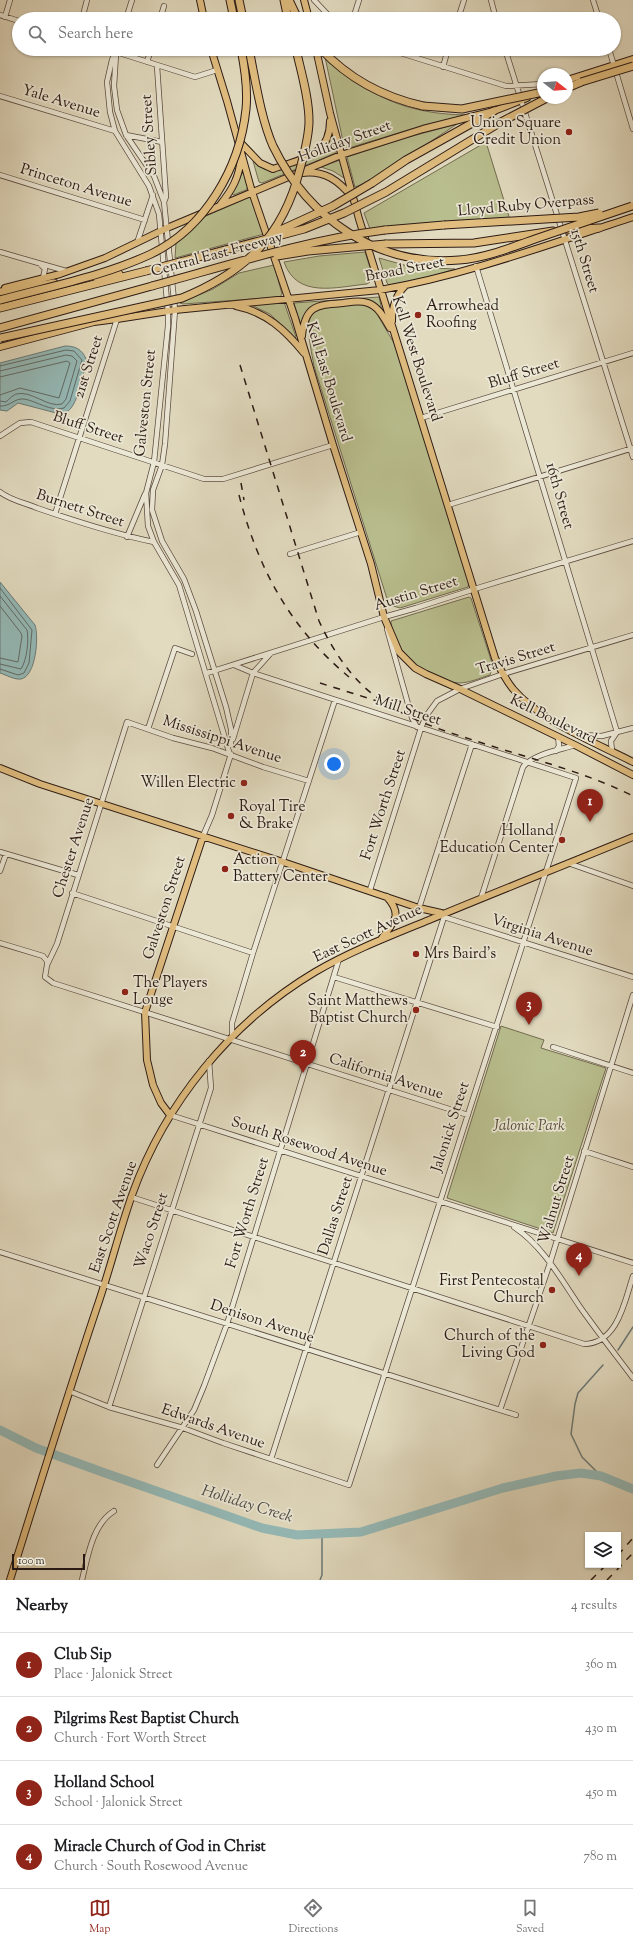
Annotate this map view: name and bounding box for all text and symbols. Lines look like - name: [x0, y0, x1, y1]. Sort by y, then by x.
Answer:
- search box: [12, 12, 621, 56]
- icon: search: [26, 23, 48, 45]
- text: Search here: [58, 24, 133, 45]
- north arrow: [537, 68, 573, 104]
- street label: Yale Avenue: [19, 80, 103, 124]
- street label: Sibley Street: [137, 94, 163, 176]
- place label: Union Square Credit Union: [470, 113, 561, 151]
- street label: Holliday Street: [296, 116, 394, 168]
- marker: Union Square Credit Union: [564, 127, 574, 137]
- street label: Princeton Avenue: [17, 159, 135, 213]
- street label: Lloyd Ruby Overpass: [457, 190, 595, 222]
- street label: 15th Street: [564, 226, 604, 296]
- street label: Central East Freeway: [149, 227, 286, 283]
- street label: Broad Street: [364, 252, 446, 288]
- street label: Kell West Boulevard: [386, 294, 446, 425]
- place label: Arrowhead Roofing: [426, 296, 499, 334]
- marker: Arrowhead Roofing: [413, 310, 423, 320]
- street label: Kell East Boulevard: [300, 319, 356, 445]
- street label: 21st Street: [69, 333, 109, 401]
- street label: Galveston Street: [130, 348, 162, 458]
- street label: Bluff Street: [486, 353, 562, 395]
- street label: Bluff Street: [50, 407, 126, 449]
- street label: 16th Street: [539, 460, 579, 532]
- street label: Burnett Street: [33, 485, 127, 533]
- street label: Austin Street: [372, 571, 460, 617]
- street label: Travis Street: [474, 637, 558, 681]
- street label: Mill Street: [372, 690, 444, 732]
- street label: Kell Boulevard: [506, 690, 601, 750]
- street label: Mississippi Avenue: [160, 711, 284, 769]
- street label: Fort Worth Street: [356, 747, 412, 863]
- your location: [324, 754, 344, 774]
- place label: Willen Electric: [140, 773, 236, 794]
- marker: Willen Electric: [239, 778, 249, 788]
- pin: 1: [577, 789, 603, 822]
- street label: Chester Avenue: [48, 795, 100, 901]
- place label: Royal Tire & Brake: [239, 797, 305, 835]
- marker: Royal Tire & Brake: [226, 811, 236, 821]
- place label: Holland Education Center: [440, 821, 555, 859]
- marker: Holland Education Center: [557, 835, 567, 845]
- place label: Action Battery Center: [233, 850, 328, 888]
- street label: Galveston Street: [138, 854, 192, 962]
- marker: Action Battery Center: [220, 864, 230, 874]
- street label: East Scott Avenue: [310, 900, 426, 968]
- street label: Virginia Avenue: [488, 910, 596, 962]
- place label: Mrs Baird's: [424, 944, 496, 965]
- marker: Mrs Baird's: [411, 949, 421, 959]
- place label: The Players Louge: [133, 973, 208, 1011]
- marker: The Players Louge: [120, 987, 130, 997]
- place label: Saint Matthews Baptist Church: [307, 991, 408, 1029]
- pin: 3: [516, 992, 542, 1025]
- marker: Saint Matthews Baptist Church: [411, 1005, 421, 1015]
- pin: 2: [290, 1040, 316, 1073]
- street label: California Avenue: [326, 1049, 446, 1105]
- street label: Jalonick Street: [426, 1079, 475, 1176]
- street label: South Rosewood Avenue: [228, 1112, 390, 1182]
- park label: Jalonic Park: [492, 1116, 565, 1137]
- street label: Walnut Street: [534, 1153, 580, 1247]
- street label: Fort Worth Street: [221, 1155, 275, 1271]
- street label: East Scott Avenue: [85, 1158, 143, 1276]
- street label: Dallas Street: [313, 1174, 359, 1258]
- street label: Waco Street: [130, 1190, 174, 1272]
- pin: 4: [566, 1243, 592, 1276]
- place label: First Pentecostal Church: [439, 1271, 544, 1309]
- marker: First Pentecostal Church: [547, 1285, 557, 1295]
- street label: Denison Avenue: [207, 1295, 317, 1349]
- place label: Church of the Living God: [444, 1326, 536, 1364]
- marker: Church of the Living God: [538, 1340, 548, 1350]
- street label: Edwards Avenue: [158, 1399, 268, 1455]
- water label: Holliday Creek: [199, 1480, 295, 1530]
- map controls: [585, 1532, 621, 1568]
- button: layers: [585, 1532, 621, 1568]
- scale bar: [12, 1552, 85, 1571]
- text: 100 m: [18, 1553, 45, 1569]
- text: Nearby: [16, 1594, 68, 1618]
- text: 4 results: [571, 1597, 617, 1615]
- text: Club Sip: [54, 1645, 111, 1666]
- text: 1: [27, 1656, 31, 1674]
- text: 360 m: [585, 1656, 617, 1674]
- text: Place · Jalonick Street: [54, 1666, 172, 1684]
- text: Pilgrims Rest Baptist Church: [54, 1709, 239, 1730]
- text: 2: [26, 1720, 32, 1738]
- text: 430 m: [585, 1720, 617, 1738]
- text: Church · Fort Worth Street: [54, 1730, 206, 1748]
- text: Holland School: [54, 1773, 155, 1794]
- text: 3: [26, 1784, 32, 1802]
- text: 450 m: [586, 1784, 617, 1802]
- text: School · Jalonick Street: [54, 1794, 183, 1812]
- text: Miracle Church of God in Christ: [54, 1837, 266, 1858]
- text: 4: [26, 1848, 32, 1866]
- text: 780 m: [584, 1848, 617, 1866]
- text: Church · South Rosewood Avenue: [54, 1858, 248, 1876]
- tab: Map: [89, 1897, 111, 1937]
- tab: Directions: [289, 1897, 338, 1937]
- tab: Saved: [516, 1897, 544, 1937]

